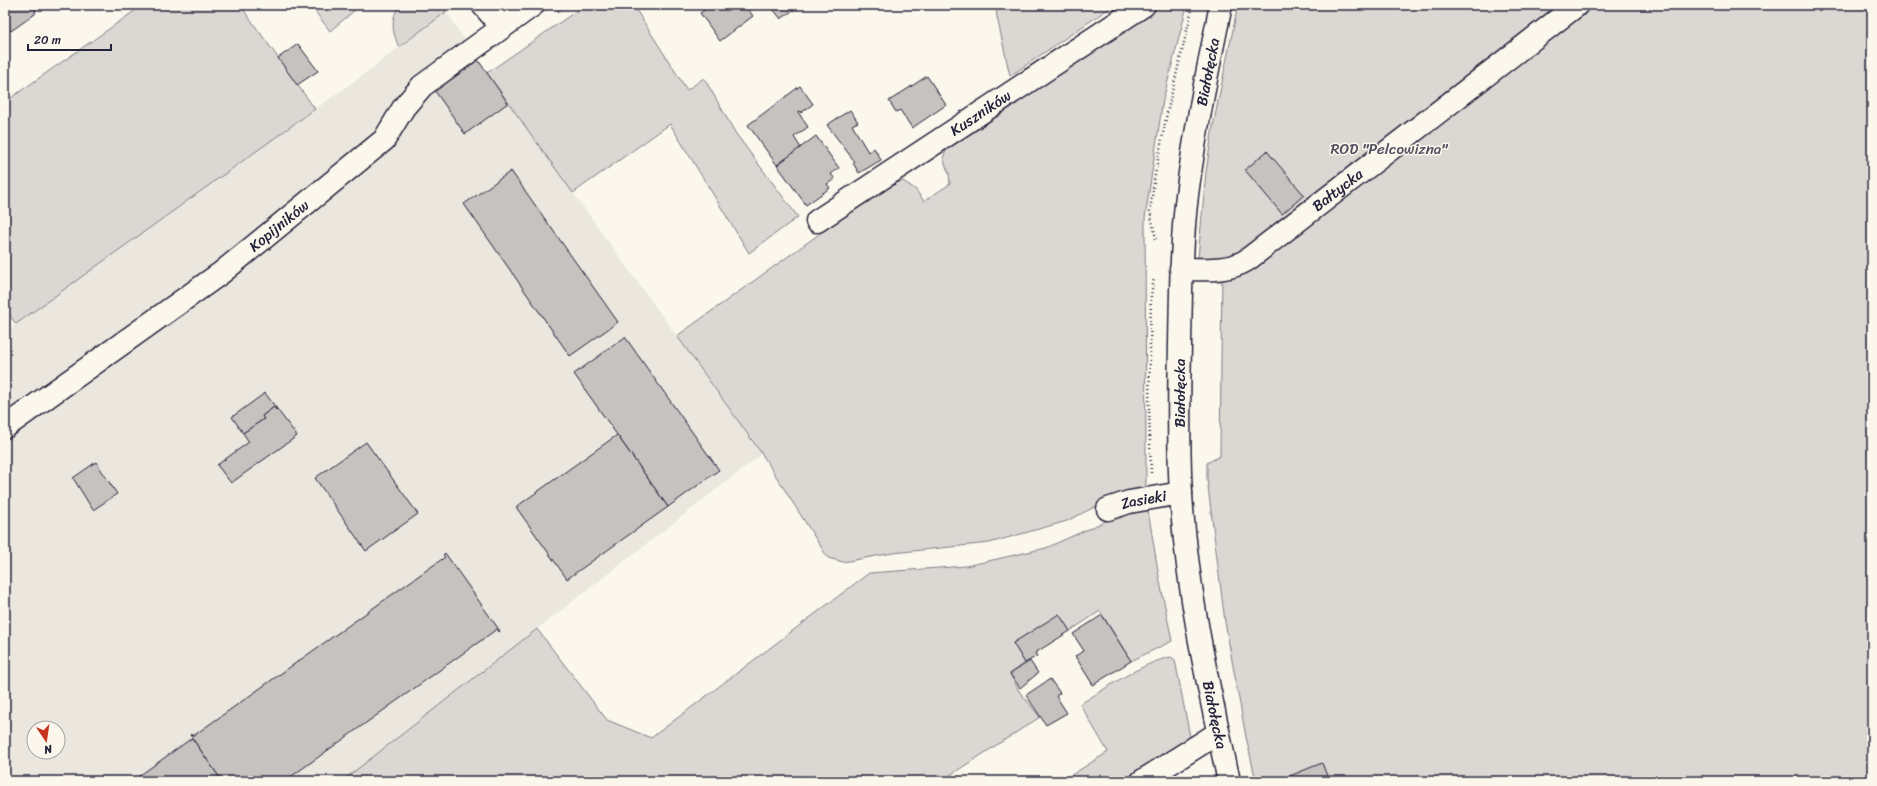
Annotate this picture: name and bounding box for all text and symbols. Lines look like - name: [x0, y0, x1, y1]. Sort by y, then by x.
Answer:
- scale bar: [28, 26, 111, 52]
- text: 20 m: [34, 29, 61, 51]
- street label: Białołęcka: [1189, 35, 1227, 108]
- street label: Kuszników: [944, 83, 1017, 143]
- park label: ROD "Pelcowizna": [1331, 136, 1448, 162]
- street label: Bałtycka: [1306, 161, 1369, 218]
- street label: Kopijników: [243, 193, 315, 259]
- street label: Białołęcka: [1167, 358, 1193, 428]
- street label: Zasieki: [1117, 483, 1169, 517]
- street label: Białołęcka: [1195, 678, 1235, 752]
- north arrow: [26, 720, 66, 760]
- text: N: [42, 739, 55, 759]

